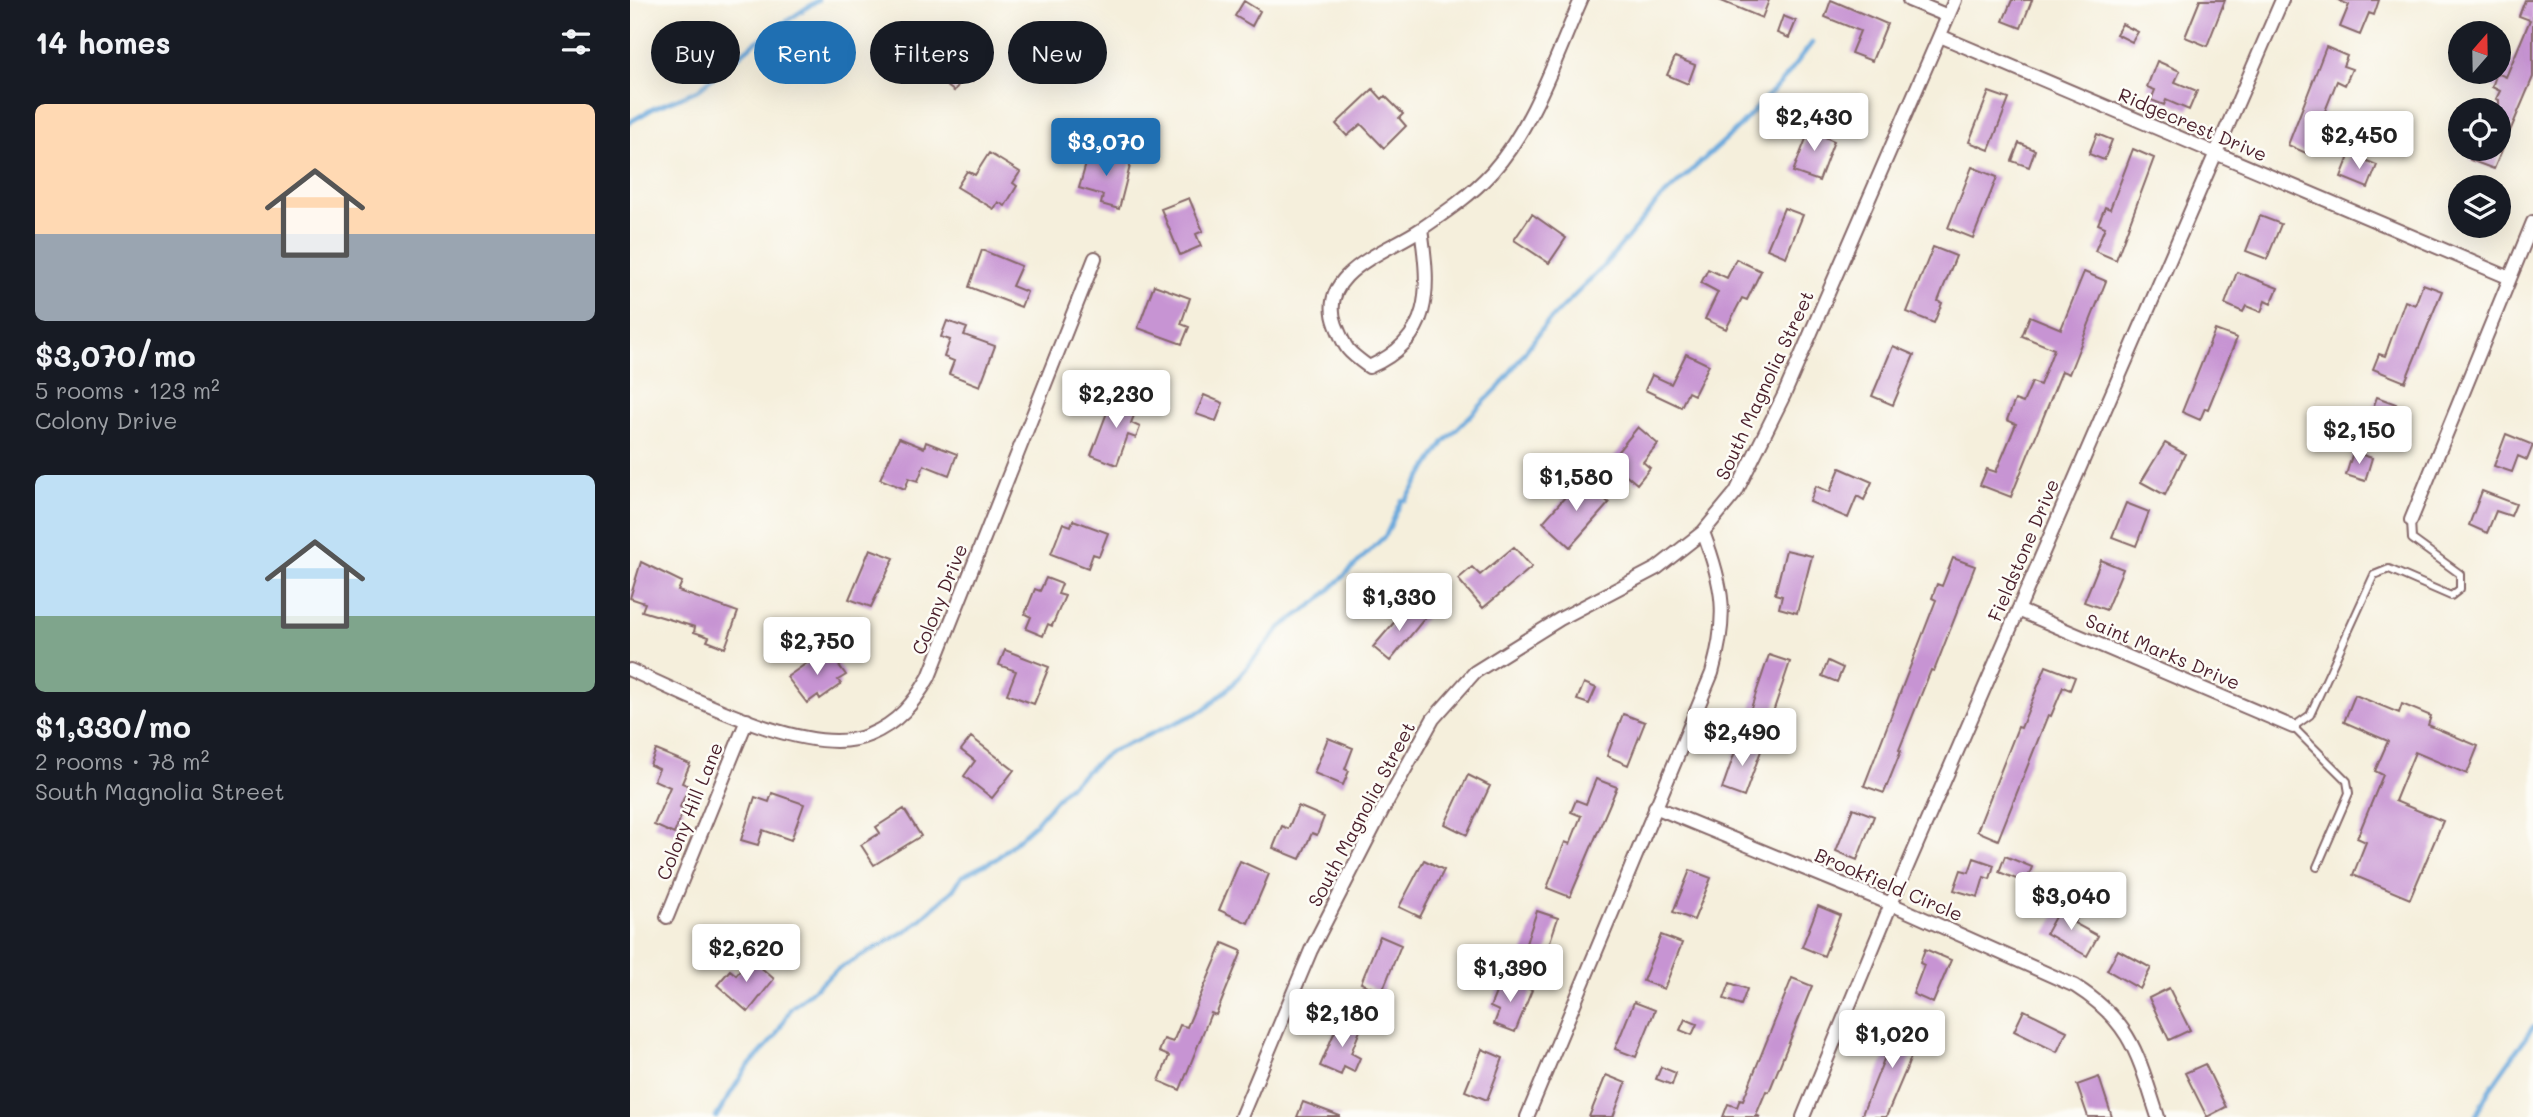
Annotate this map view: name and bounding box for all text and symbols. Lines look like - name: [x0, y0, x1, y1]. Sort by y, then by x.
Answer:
- chip: Buy: [651, 21, 740, 84]
- chip: Rent: [754, 21, 856, 84]
- chip: Filters: [870, 21, 994, 84]
- chip: New: [1008, 21, 1107, 84]
- north arrow: [2448, 21, 2511, 84]
- map controls: [2448, 21, 2511, 238]
- text: 14 homes: [35, 22, 171, 62]
- icon: filters: [557, 23, 595, 61]
- street label: Ridgecrest Drive: [2115, 81, 2271, 167]
- pin: $2,430: [1757, 94, 1871, 153]
- button: locate: [2448, 98, 2511, 161]
- text: $2,430: [1775, 101, 1853, 131]
- pin: $2,450: [2302, 111, 2416, 171]
- pin: $3,070: [1049, 118, 1163, 178]
- text: $2,450: [2321, 119, 2397, 149]
- text: $3,070: [1067, 126, 1145, 156]
- icon: home: [252, 150, 378, 276]
- button: layers: [2448, 175, 2511, 238]
- street label: South Magnolia Street: [1709, 286, 1819, 484]
- text: $3,070/mo: [35, 335, 196, 375]
- pin: $2,230: [1059, 370, 1173, 430]
- text: 5 rooms · 123 m²: [35, 375, 220, 405]
- text: $2,230: [1078, 378, 1154, 408]
- text: Colony Drive: [35, 405, 177, 435]
- pin: $2,150: [2302, 406, 2416, 466]
- text: $2,150: [2323, 414, 2395, 444]
- pin: $1,580: [1519, 454, 1633, 513]
- text: $1,580: [1539, 461, 1613, 491]
- street label: Fieldstone Drive: [1982, 475, 2064, 625]
- icon: home: [252, 521, 378, 647]
- street label: Colony Drive: [905, 540, 973, 658]
- pin: $1,330: [1342, 574, 1456, 633]
- text: $1,330: [1362, 581, 1436, 611]
- street label: Saint Marks Drive: [2082, 607, 2244, 695]
- pin: $2,750: [760, 618, 874, 677]
- text: $2,750: [779, 625, 855, 655]
- text: $1,330/mo: [35, 706, 191, 746]
- pin: $2,490: [1685, 708, 1799, 768]
- text: $2,490: [1703, 716, 1781, 746]
- street label: South Magnolia Street: [1302, 717, 1420, 911]
- street label: Colony Hill Lane: [650, 738, 728, 884]
- text: 2 rooms · 78 m²: [35, 746, 209, 776]
- text: South Magnolia Street: [35, 776, 285, 806]
- street label: Brookfield Circle: [1811, 842, 1967, 926]
- pin: $3,040: [2014, 872, 2128, 932]
- text: $3,040: [2031, 880, 2111, 910]
- pin: $2,620: [689, 925, 803, 984]
- text: $2,620: [708, 932, 784, 962]
- pin: $1,390: [1453, 944, 1567, 1004]
- text: $1,390: [1473, 952, 1547, 982]
- pin: $2,180: [1285, 990, 1399, 1049]
- text: $2,180: [1305, 997, 1379, 1027]
- pin: $1,020: [1835, 1010, 1949, 1070]
- text: $1,020: [1855, 1018, 1929, 1048]

